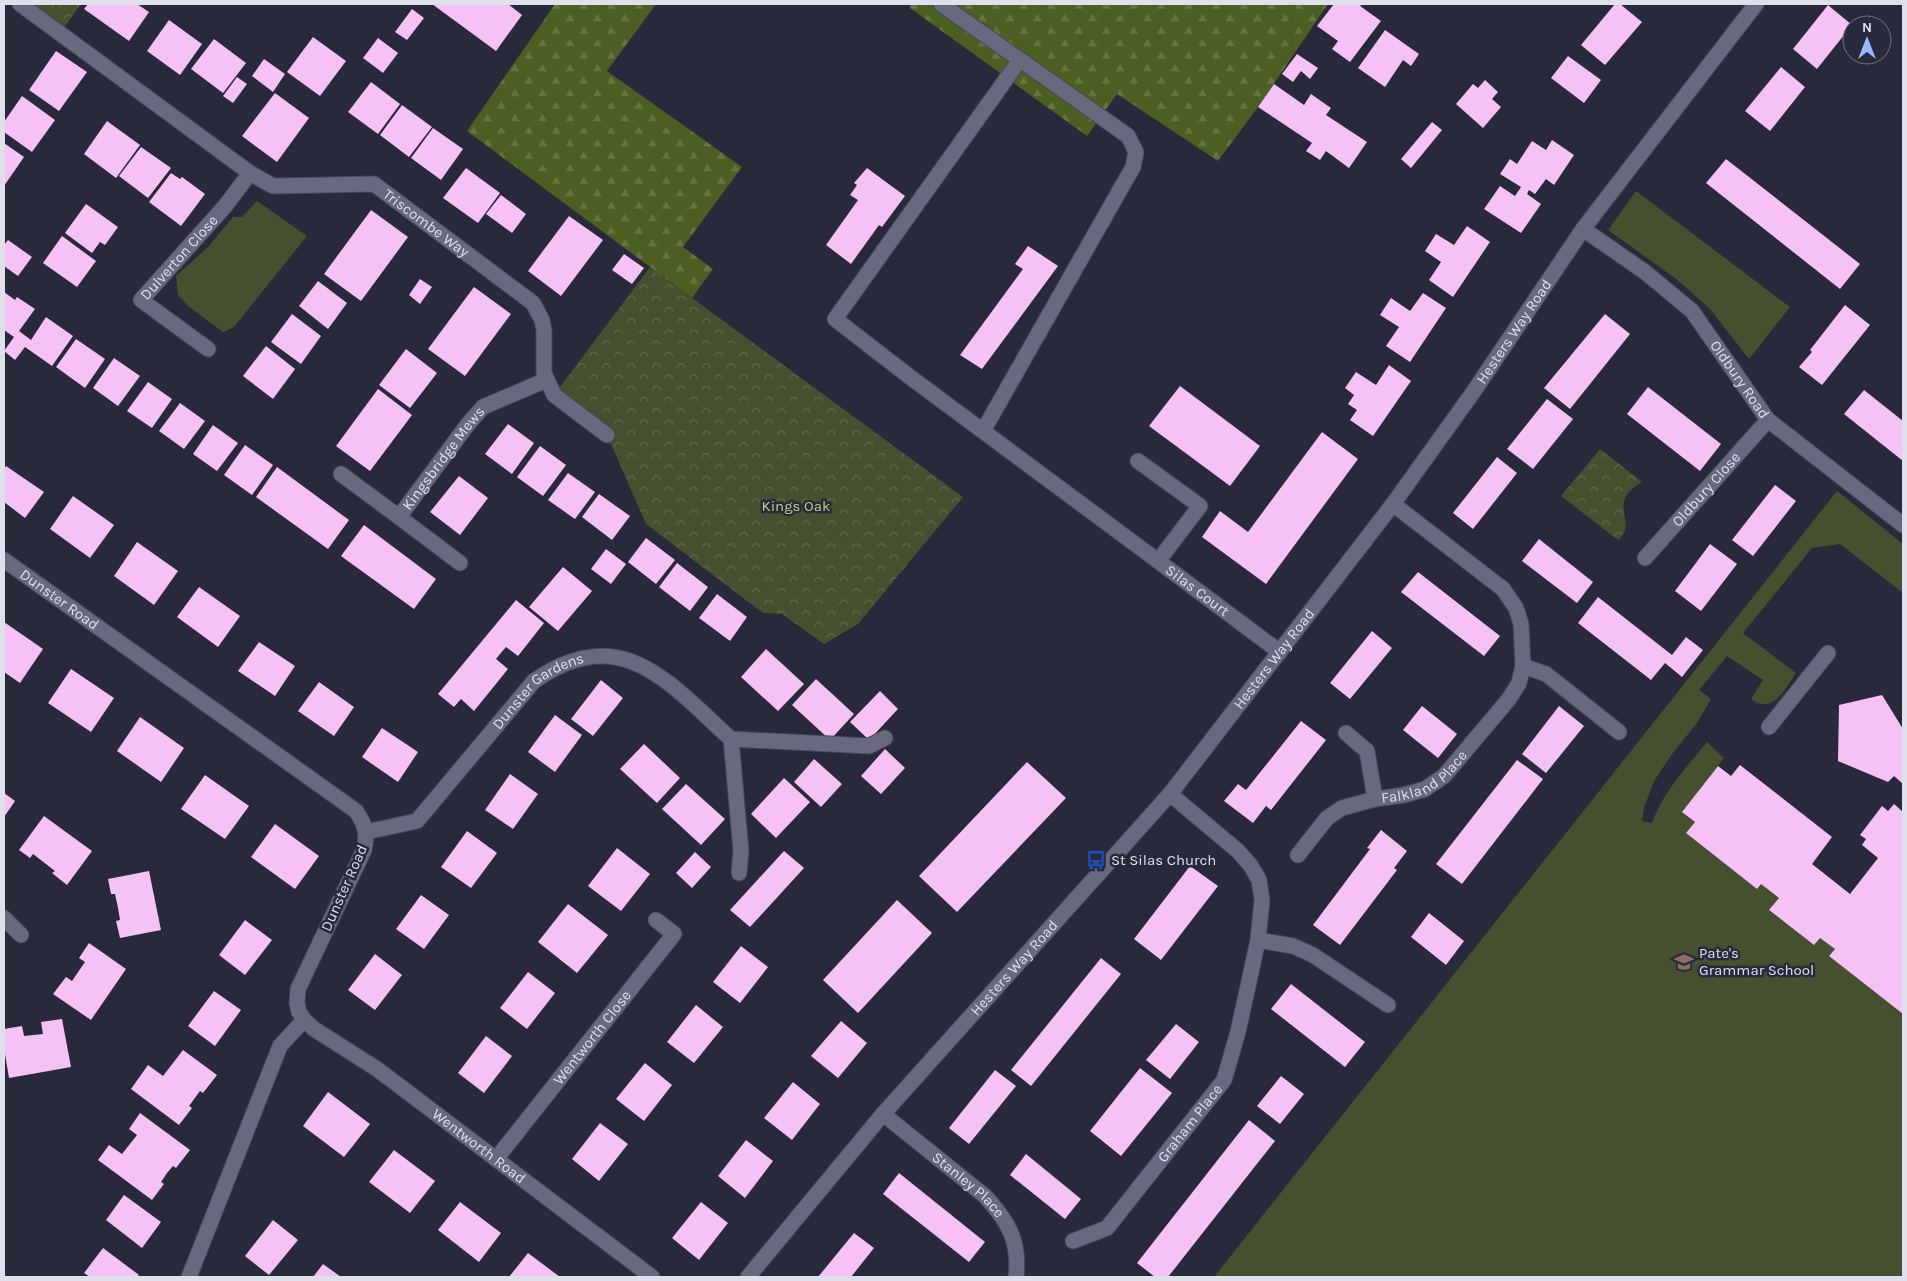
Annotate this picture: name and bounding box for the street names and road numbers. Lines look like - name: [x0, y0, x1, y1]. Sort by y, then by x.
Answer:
- street label: Triscombe Way: [380, 185, 473, 261]
- street label: Dulverton Close: [136, 211, 222, 304]
- street label: Hesters Way Road: [1472, 276, 1556, 387]
- street label: Oldbury Road: [1706, 337, 1773, 422]
- street label: Kingsbridge Mews: [398, 403, 488, 514]
- street label: Oldbury Close: [1668, 448, 1744, 530]
- street label: Silas Court: [1162, 561, 1233, 620]
- street label: Dunster Road: [16, 565, 102, 634]
- street label: Hesters Way Road: [1230, 605, 1318, 713]
- street label: Dunster Gardens: [488, 649, 586, 733]
- street label: Falkland Place: [1380, 747, 1471, 807]
- street label: Dunster Road: [317, 842, 371, 934]
- street label: Hesters Way Road: [967, 916, 1062, 1019]
- street label: Wentworth Close: [549, 987, 635, 1088]
- street label: Graham Place: [1153, 1081, 1226, 1166]
- street label: Wentworth Road: [429, 1105, 529, 1187]
- street label: Stanley Place: [929, 1148, 1009, 1221]

